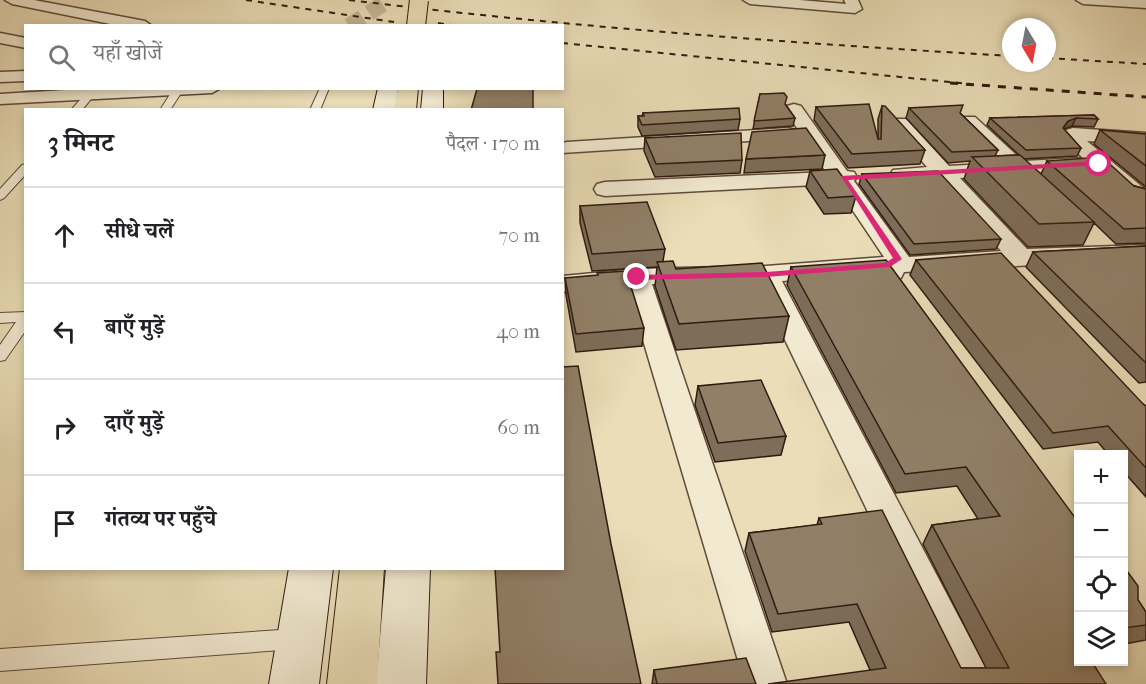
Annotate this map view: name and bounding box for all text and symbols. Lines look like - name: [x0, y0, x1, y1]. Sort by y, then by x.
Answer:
- north arrow: [1002, 18, 1056, 72]
- search box: [24, 24, 564, 90]
- text: यहाँ खोजें: [93, 40, 162, 66]
- icon: search: [45, 41, 78, 74]
- text: 3 मिनट: [48, 127, 114, 158]
- text: पैदल · 170 m: [446, 132, 540, 155]
- route start: [1085, 150, 1111, 176]
- text: सीधे चलें: [105, 218, 174, 244]
- icon: ahead: [48, 219, 81, 252]
- text: 70 m: [498, 224, 540, 247]
- route end: [623, 263, 649, 289]
- text: बाएँ मुड़ें: [105, 314, 164, 340]
- icon: left: [48, 315, 81, 348]
- text: 40 m: [496, 320, 540, 343]
- text: दाएँ मुड़ें: [105, 410, 164, 436]
- icon: right: [48, 411, 81, 444]
- text: 60 m: [497, 416, 540, 439]
- map controls: [1074, 450, 1128, 666]
- button: +: [1074, 450, 1128, 504]
- button: −: [1074, 504, 1128, 558]
- text: गंतव्य पर पहुँचे: [105, 506, 216, 532]
- icon: arrive: [48, 507, 81, 540]
- button: locate: [1074, 558, 1128, 612]
- button: layers: [1074, 612, 1128, 666]

